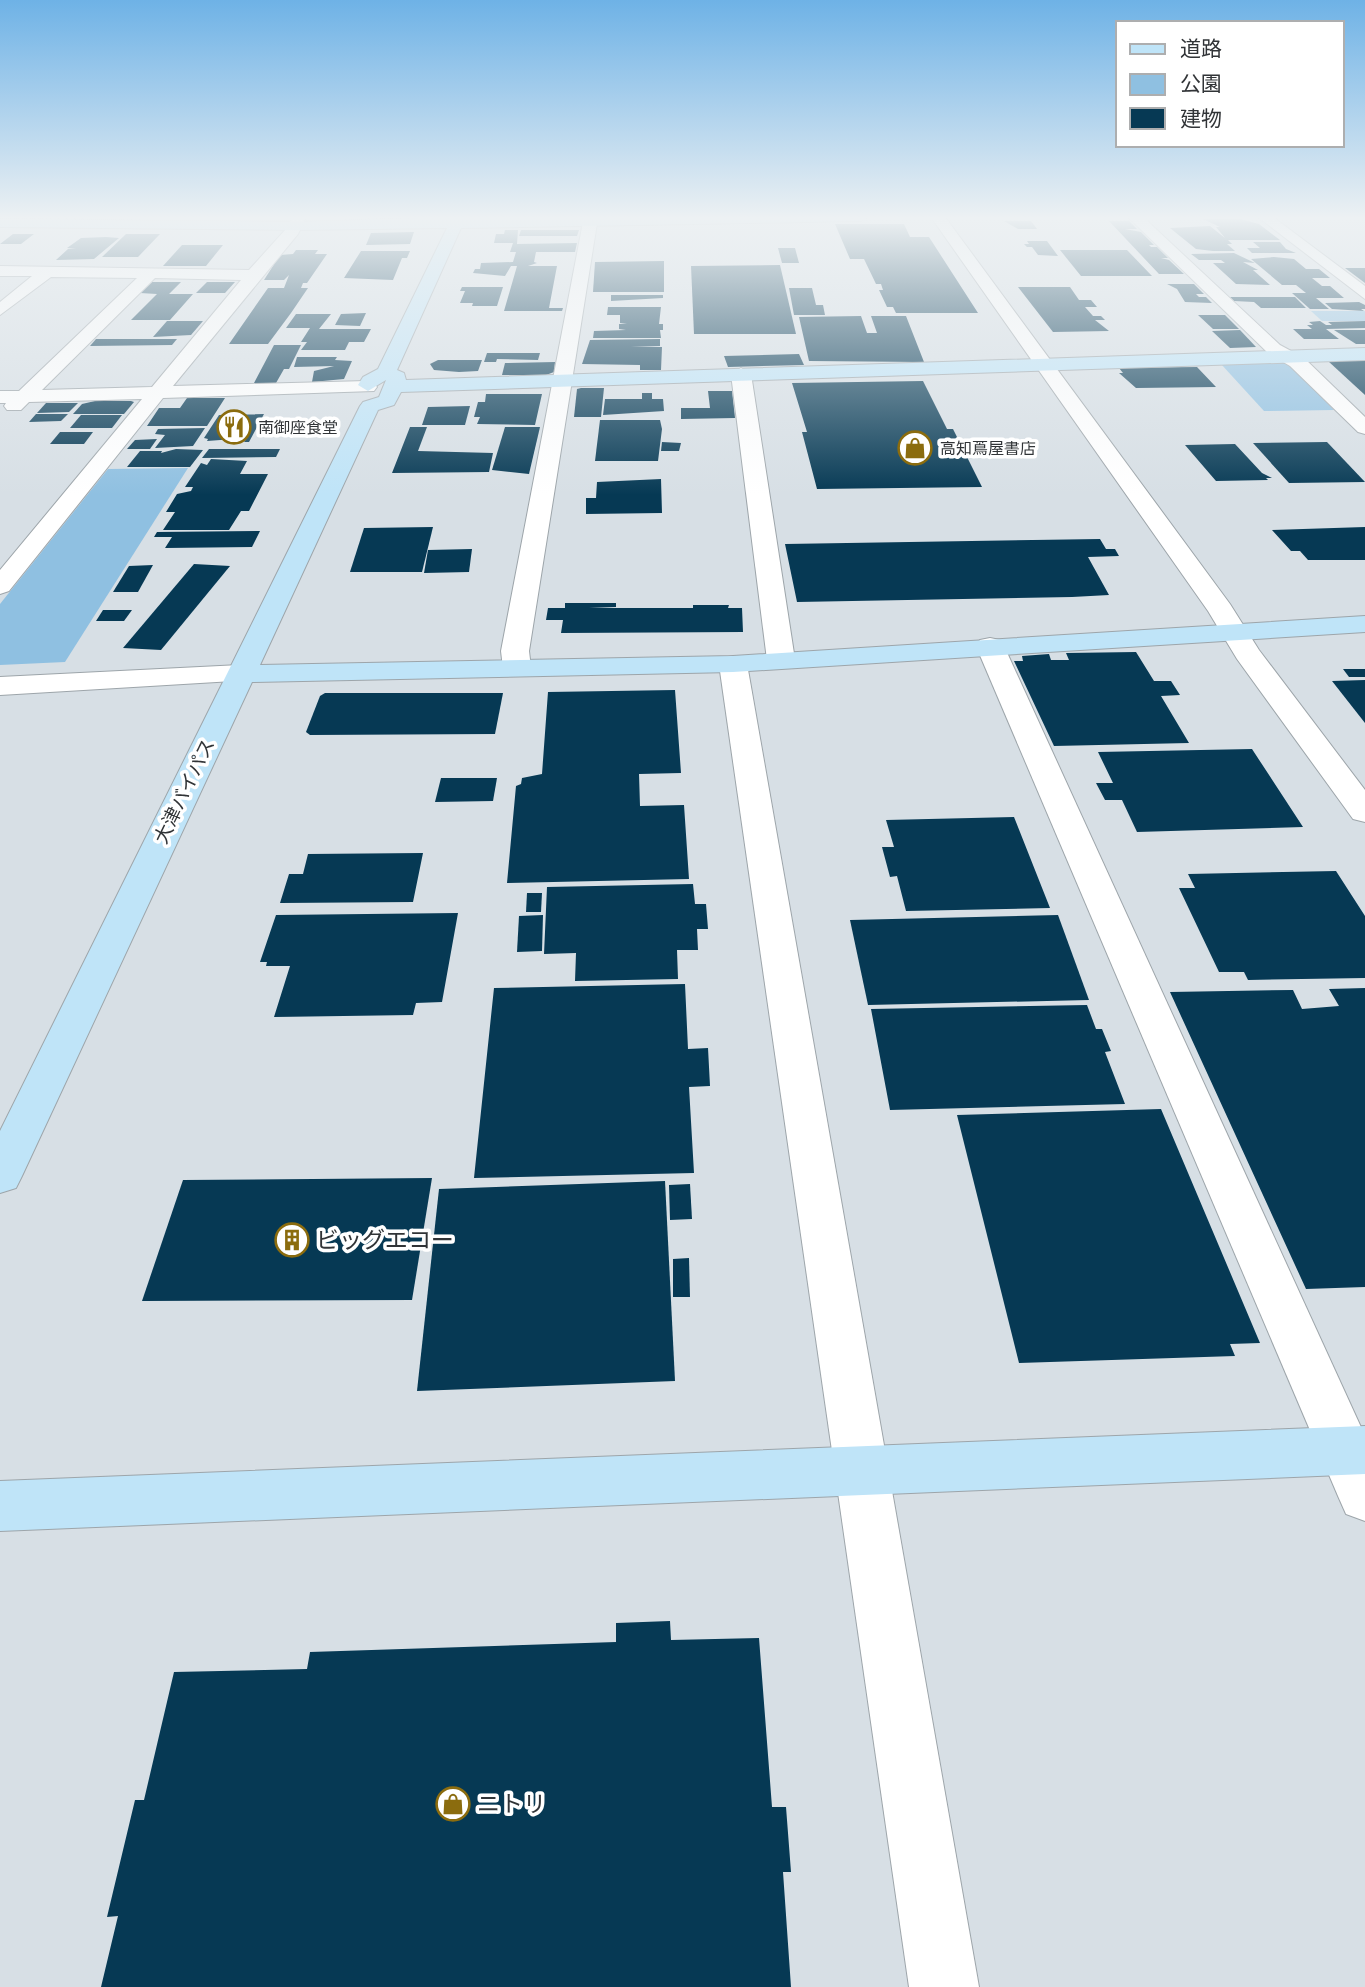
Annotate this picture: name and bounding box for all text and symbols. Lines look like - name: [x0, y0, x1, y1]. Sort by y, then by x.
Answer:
- legend: [1116, 21, 1344, 147]
- text: 道路: [1180, 34, 1222, 63]
- text: 公園: [1180, 69, 1222, 98]
- text: 建物: [1180, 104, 1222, 133]
- restaurant icon: 南御座食堂: [215, 408, 253, 446]
- place label: 南御座食堂: [258, 416, 338, 439]
- shop icon: 高知蔦屋書店: [896, 429, 934, 467]
- place label: 高知蔦屋書店: [940, 437, 1036, 460]
- street label: 大津バイパス: [147, 734, 221, 848]
- building icon: ビッグエコー: [273, 1221, 311, 1259]
- place label: ビッグエコー: [316, 1224, 454, 1256]
- shop icon: ニトリ: [434, 1785, 472, 1823]
- place label: ニトリ: [477, 1788, 546, 1820]

